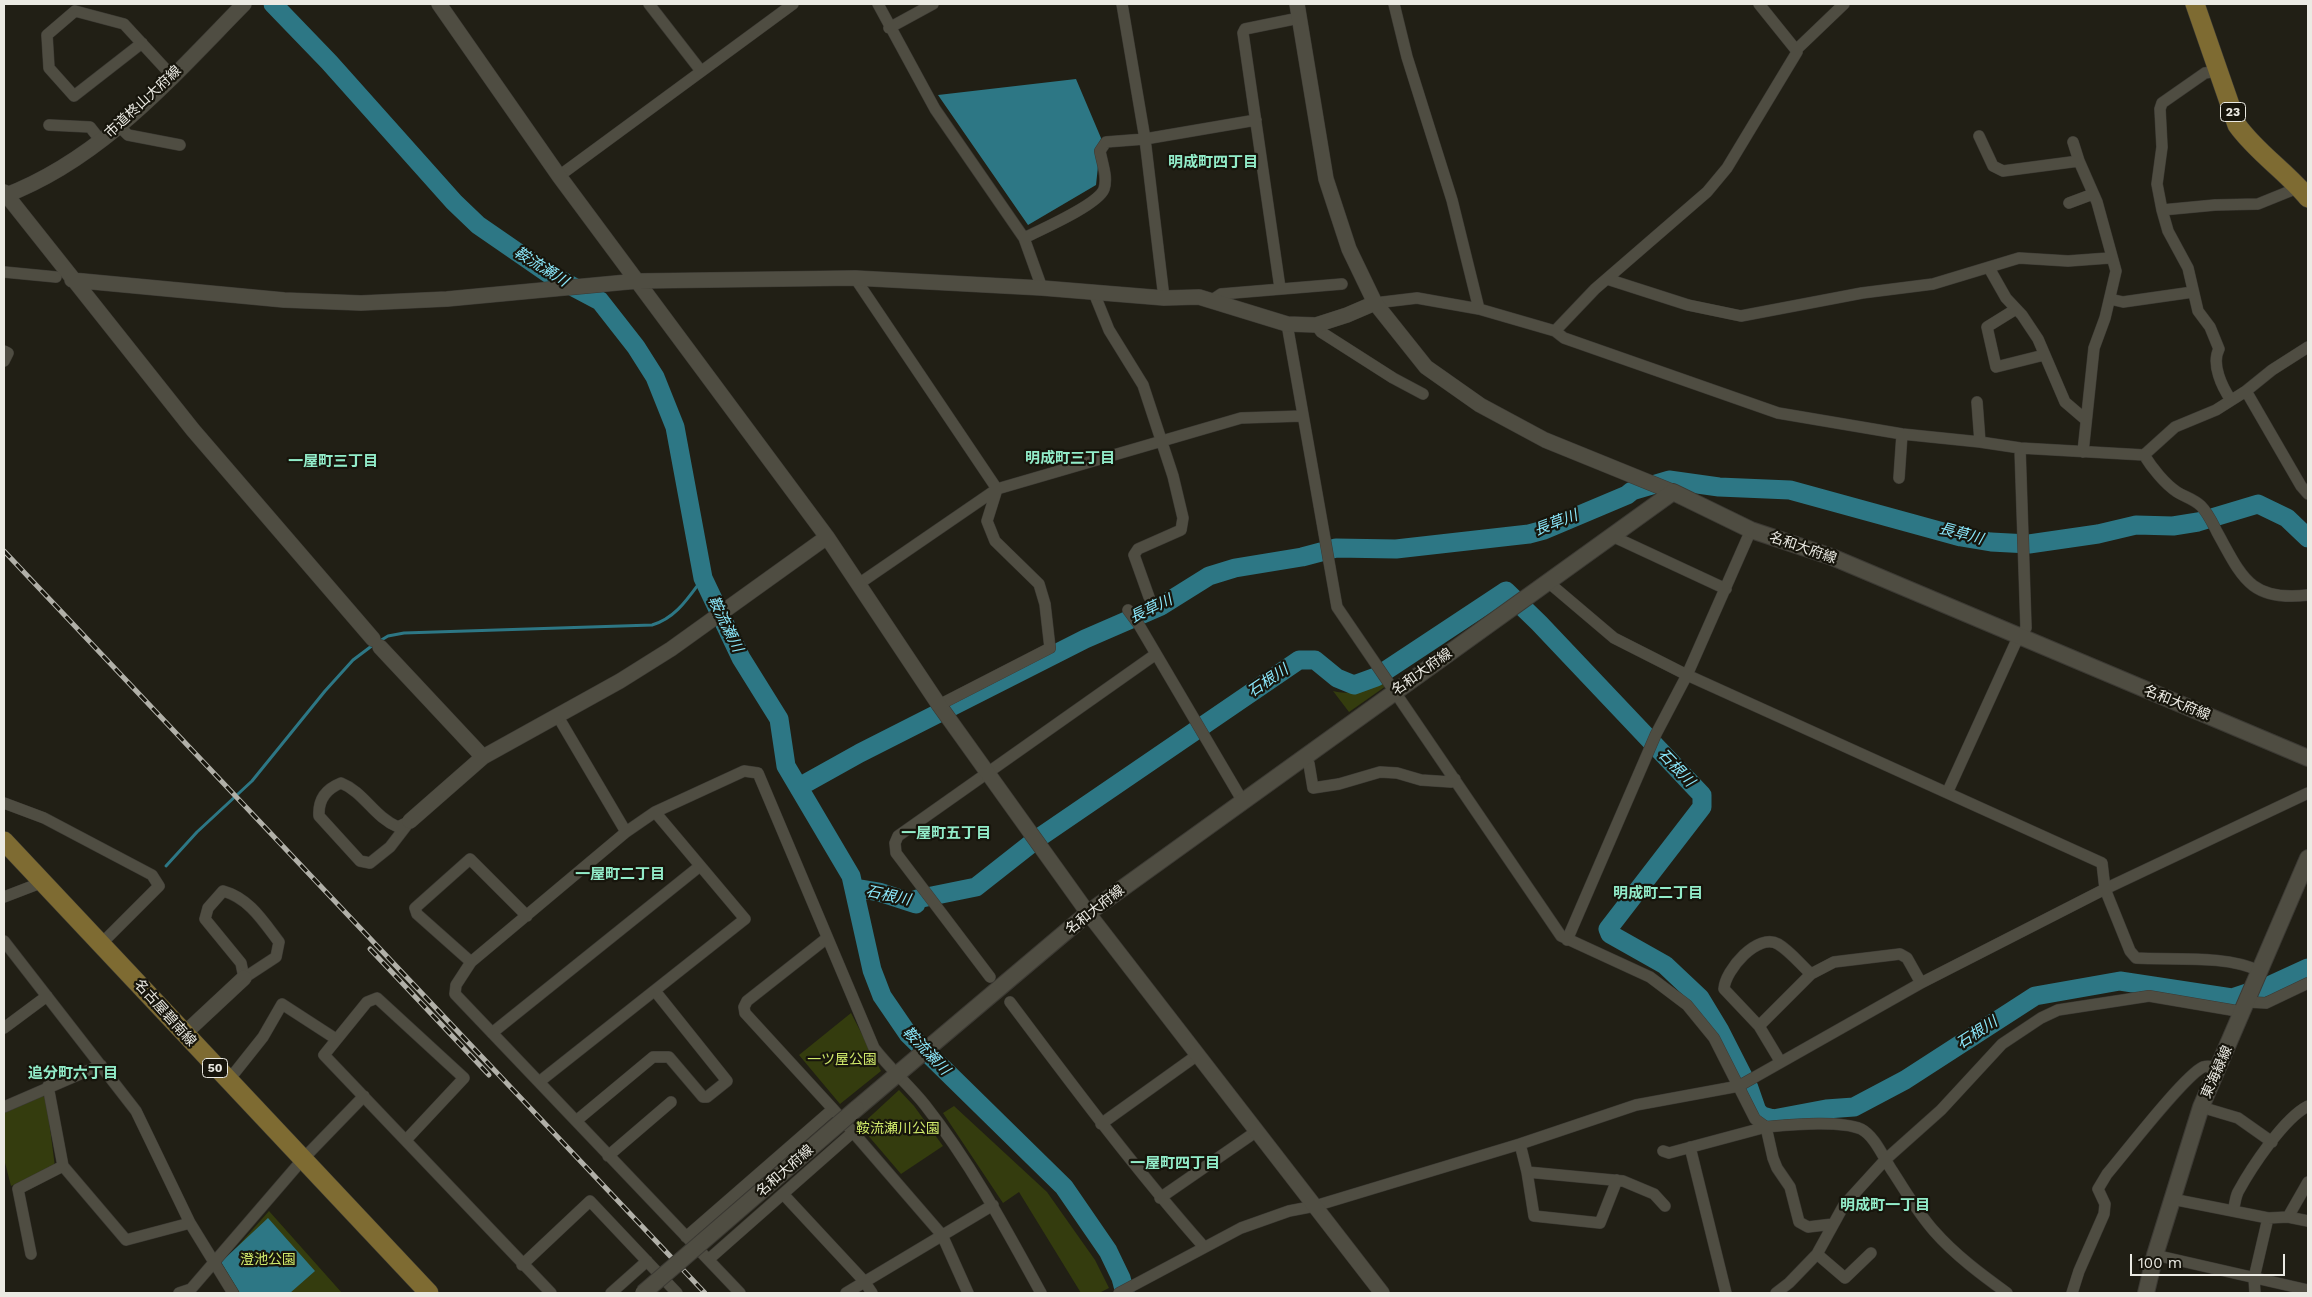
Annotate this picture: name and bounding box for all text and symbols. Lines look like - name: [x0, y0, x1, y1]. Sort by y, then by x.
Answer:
- street label: 市道柊山大府線: [101, 62, 185, 142]
- road number: 23: [2220, 102, 2246, 121]
- district label: 明成町四丁目: [1168, 154, 1258, 172]
- water label: 鞍流瀬川: [511, 243, 571, 291]
- district label: 明成町三丁目: [1025, 450, 1115, 468]
- district label: 一屋町三丁目: [288, 453, 378, 471]
- water label: 長草川: [1532, 507, 1580, 539]
- water label: 長草川: [1937, 519, 1985, 549]
- street label: 名和大府線: [1767, 529, 1839, 567]
- water label: 長草川: [1127, 591, 1175, 627]
- water label: 鞍流瀬川: [704, 593, 746, 655]
- street label: 名和大府線: [1389, 645, 1455, 699]
- water label: 石根川: [1244, 661, 1292, 701]
- street label: 名和大府線: [2141, 682, 2213, 724]
- water label: 石根川: [1654, 746, 1698, 790]
- district label: 一屋町五丁目: [901, 825, 991, 843]
- district label: 一屋町二丁目: [575, 866, 665, 884]
- street label: 名和大府線: [1062, 882, 1128, 938]
- water label: 石根川: [864, 883, 912, 909]
- district label: 明成町二丁目: [1613, 885, 1703, 903]
- street label: 名古屋碧南線: [131, 976, 199, 1050]
- water label: 石根川: [1953, 1013, 2001, 1053]
- water label: 鞍流瀬川: [899, 1023, 953, 1079]
- street label: 東海緑線: [2198, 1043, 2236, 1101]
- park label: 一ツ屋公園: [807, 1052, 877, 1068]
- road number: 50: [202, 1058, 228, 1078]
- district label: 追分町六丁目: [28, 1065, 118, 1083]
- park label: 鞍流瀬川公園: [856, 1121, 940, 1137]
- street label: 名和大府線: [753, 1142, 817, 1200]
- district label: 一屋町四丁目: [1130, 1155, 1220, 1173]
- district label: 明成町一丁目: [1840, 1197, 1930, 1215]
- scale bar: [2132, 1244, 2287, 1276]
- park label: 澄池公園: [240, 1252, 296, 1268]
- text: 100 m: [2138, 1254, 2182, 1272]

